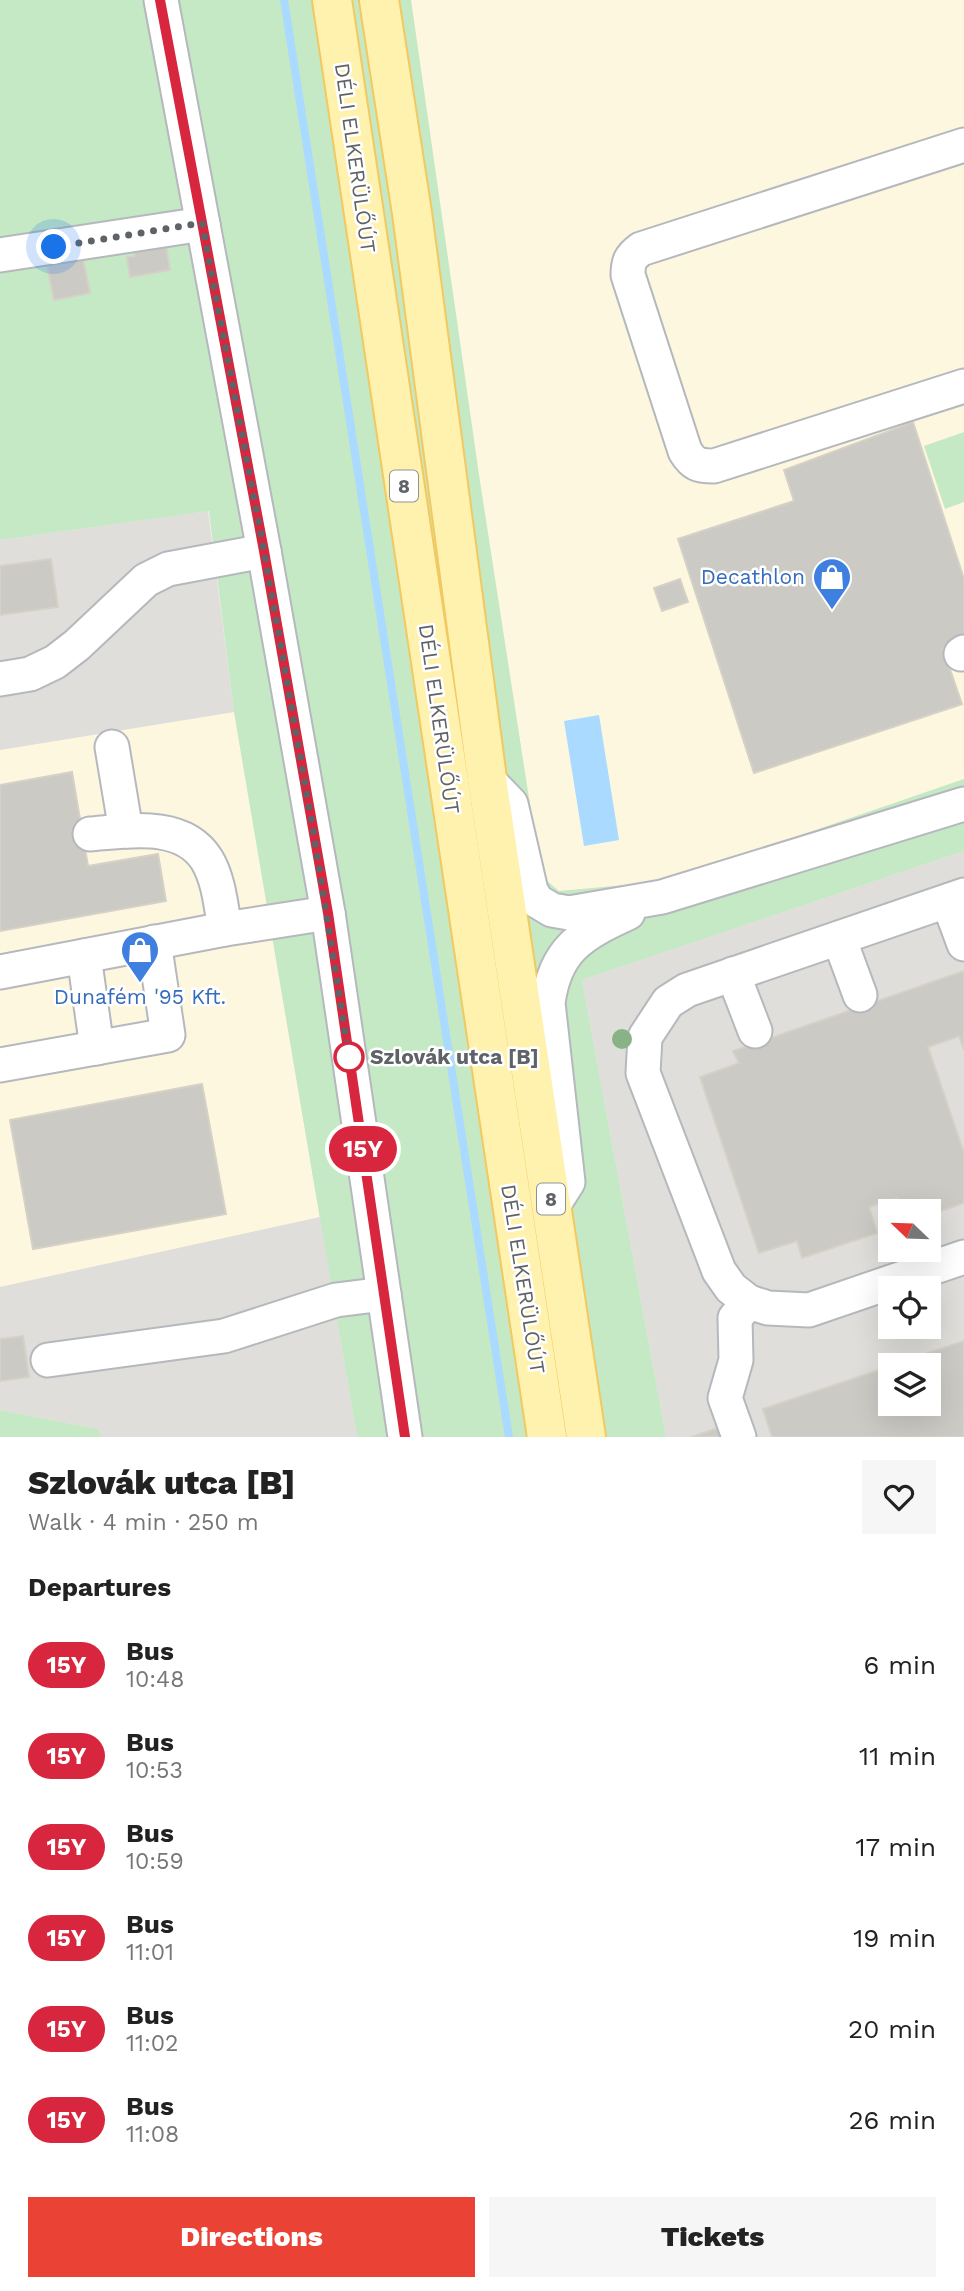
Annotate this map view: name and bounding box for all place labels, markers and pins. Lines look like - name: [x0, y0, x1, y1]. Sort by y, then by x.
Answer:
- shop icon: Decathlon: [811, 556, 853, 611]
- place label: Decathlon: [701, 564, 805, 589]
- shop icon: Dunafém '95 Kft.: [119, 929, 161, 984]
- place label: Dunafém '95 Kft.: [54, 984, 226, 1009]
- marker: Szlovák utca [B]: [334, 1042, 364, 1072]
- place label: Szlovák utca [B]: [370, 1044, 539, 1069]

